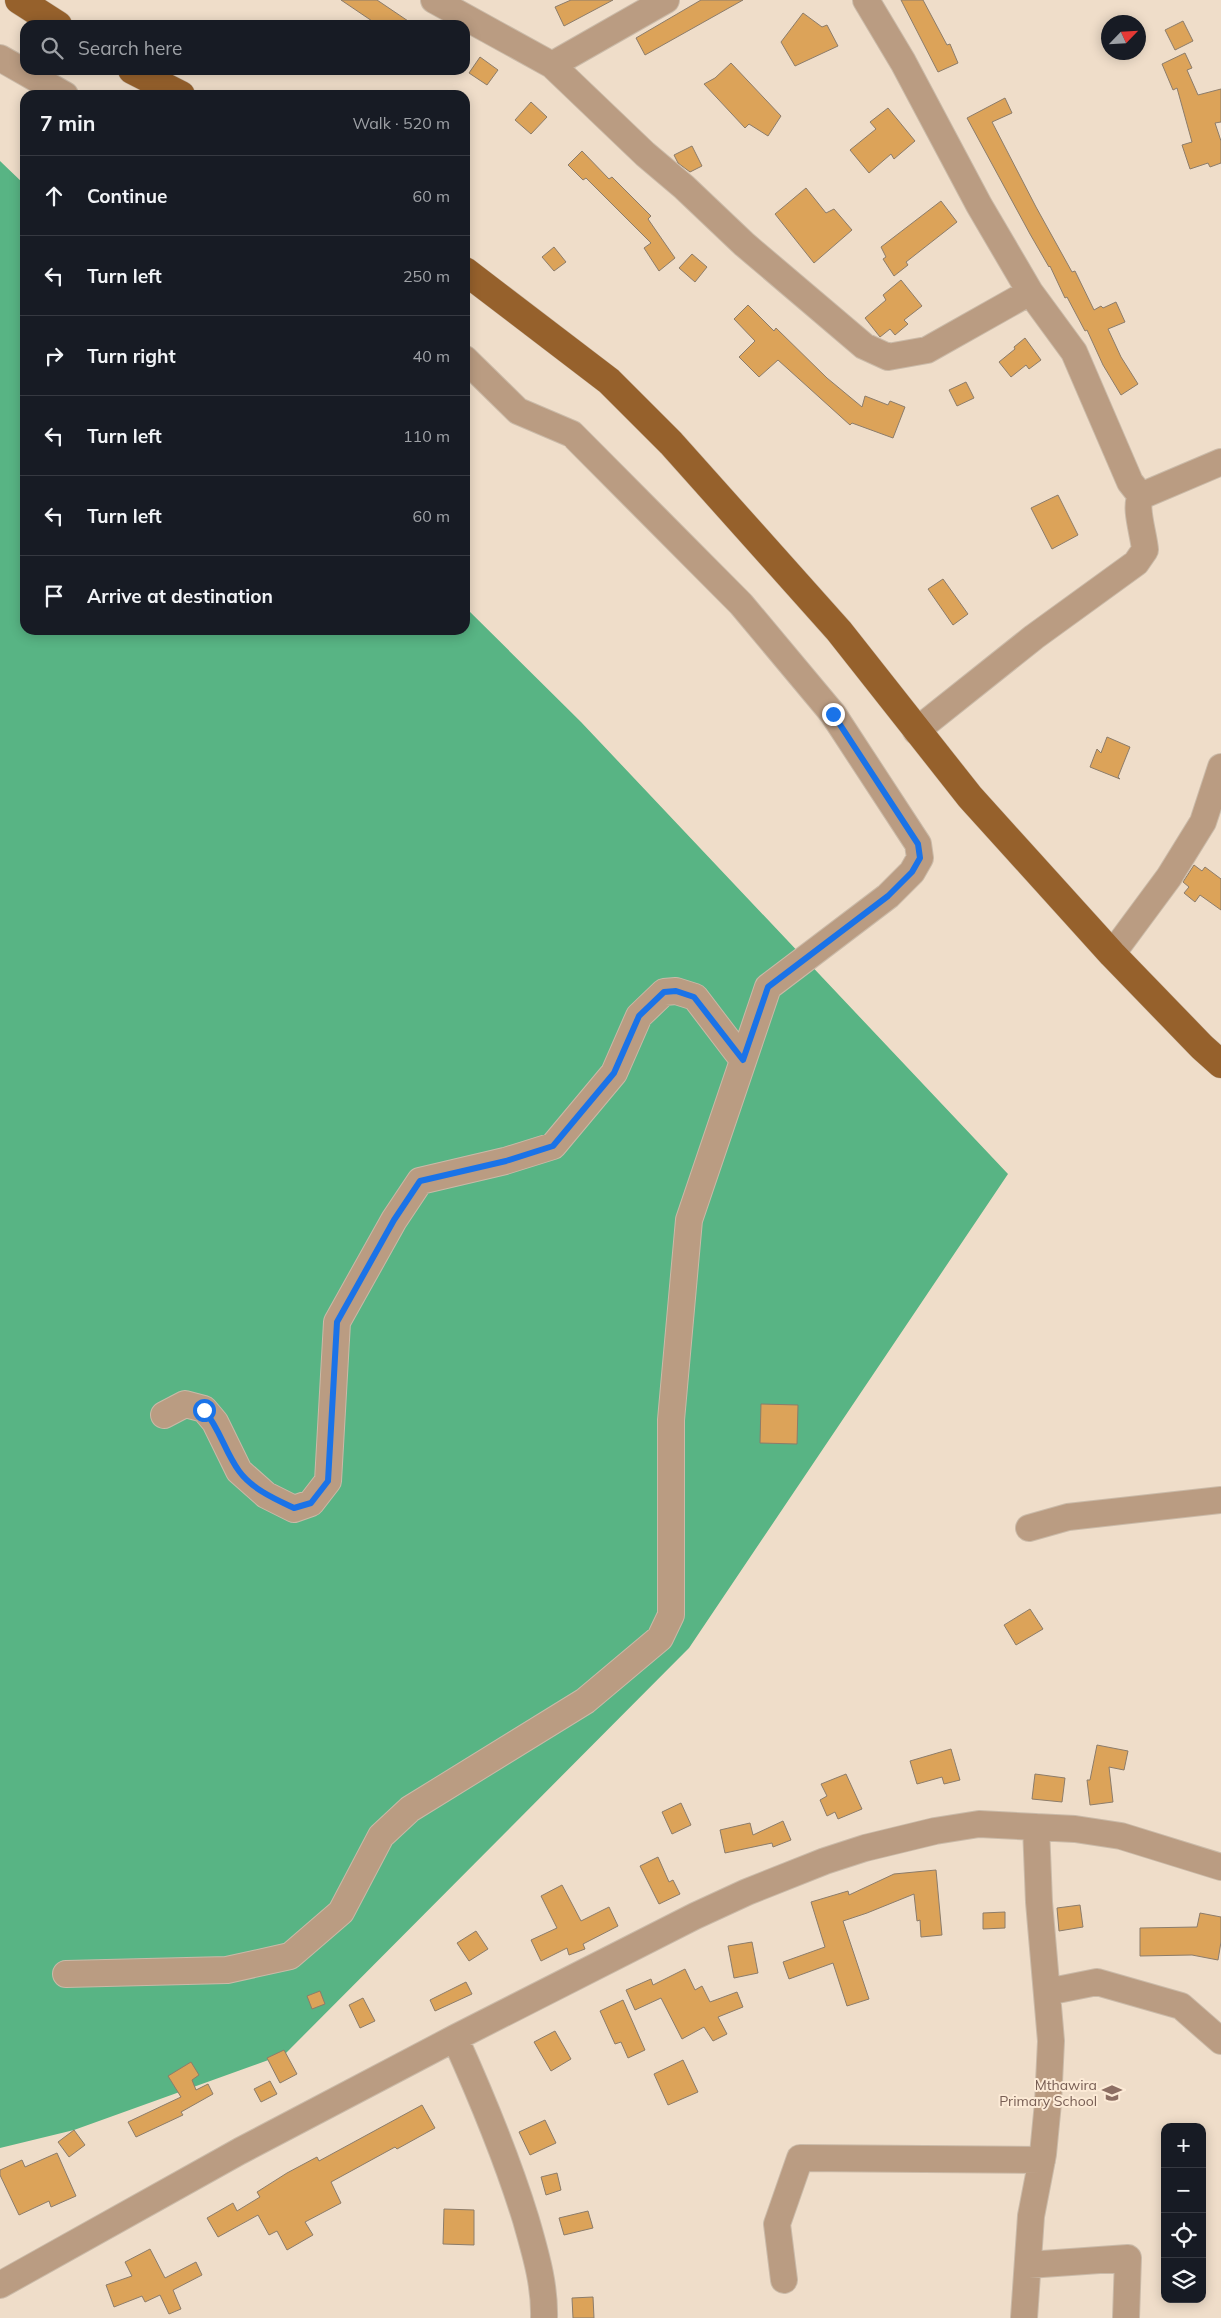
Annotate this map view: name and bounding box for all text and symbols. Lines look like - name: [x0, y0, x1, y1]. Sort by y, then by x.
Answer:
- north arrow: [1101, 15, 1146, 60]
- search box: [20, 20, 470, 75]
- icon: search: [38, 34, 66, 62]
- text: Search here: [78, 36, 182, 60]
- text: 7 min: [40, 110, 95, 136]
- text: Walk · 520 m: [352, 113, 450, 133]
- icon: ahead: [40, 182, 68, 210]
- text: Continue: [87, 184, 167, 208]
- text: 60 m: [413, 186, 450, 206]
- icon: left: [40, 262, 68, 290]
- text: Turn left: [87, 264, 162, 288]
- text: 250 m: [403, 266, 450, 286]
- icon: right: [40, 342, 68, 370]
- text: Turn right: [87, 344, 176, 368]
- text: 40 m: [413, 346, 450, 366]
- icon: left: [40, 422, 68, 450]
- text: Turn left: [87, 424, 162, 448]
- text: 110 m: [403, 426, 450, 446]
- icon: left: [40, 502, 68, 530]
- text: Turn left: [87, 504, 162, 528]
- text: 60 m: [413, 506, 450, 526]
- icon: arrive: [40, 582, 68, 610]
- text: Arrive at destination: [87, 584, 273, 608]
- route end: [822, 703, 845, 726]
- route start: [193, 1399, 216, 1422]
- place label: Mthawira Primary School: [999, 2076, 1097, 2110]
- school or university icon: Mthawira Primary School: [1101, 2082, 1123, 2104]
- map controls: [1161, 2123, 1206, 2303]
- button: +: [1161, 2123, 1206, 2168]
- button: −: [1161, 2168, 1206, 2213]
- button: locate: [1161, 2213, 1206, 2258]
- button: layers: [1161, 2258, 1206, 2303]

